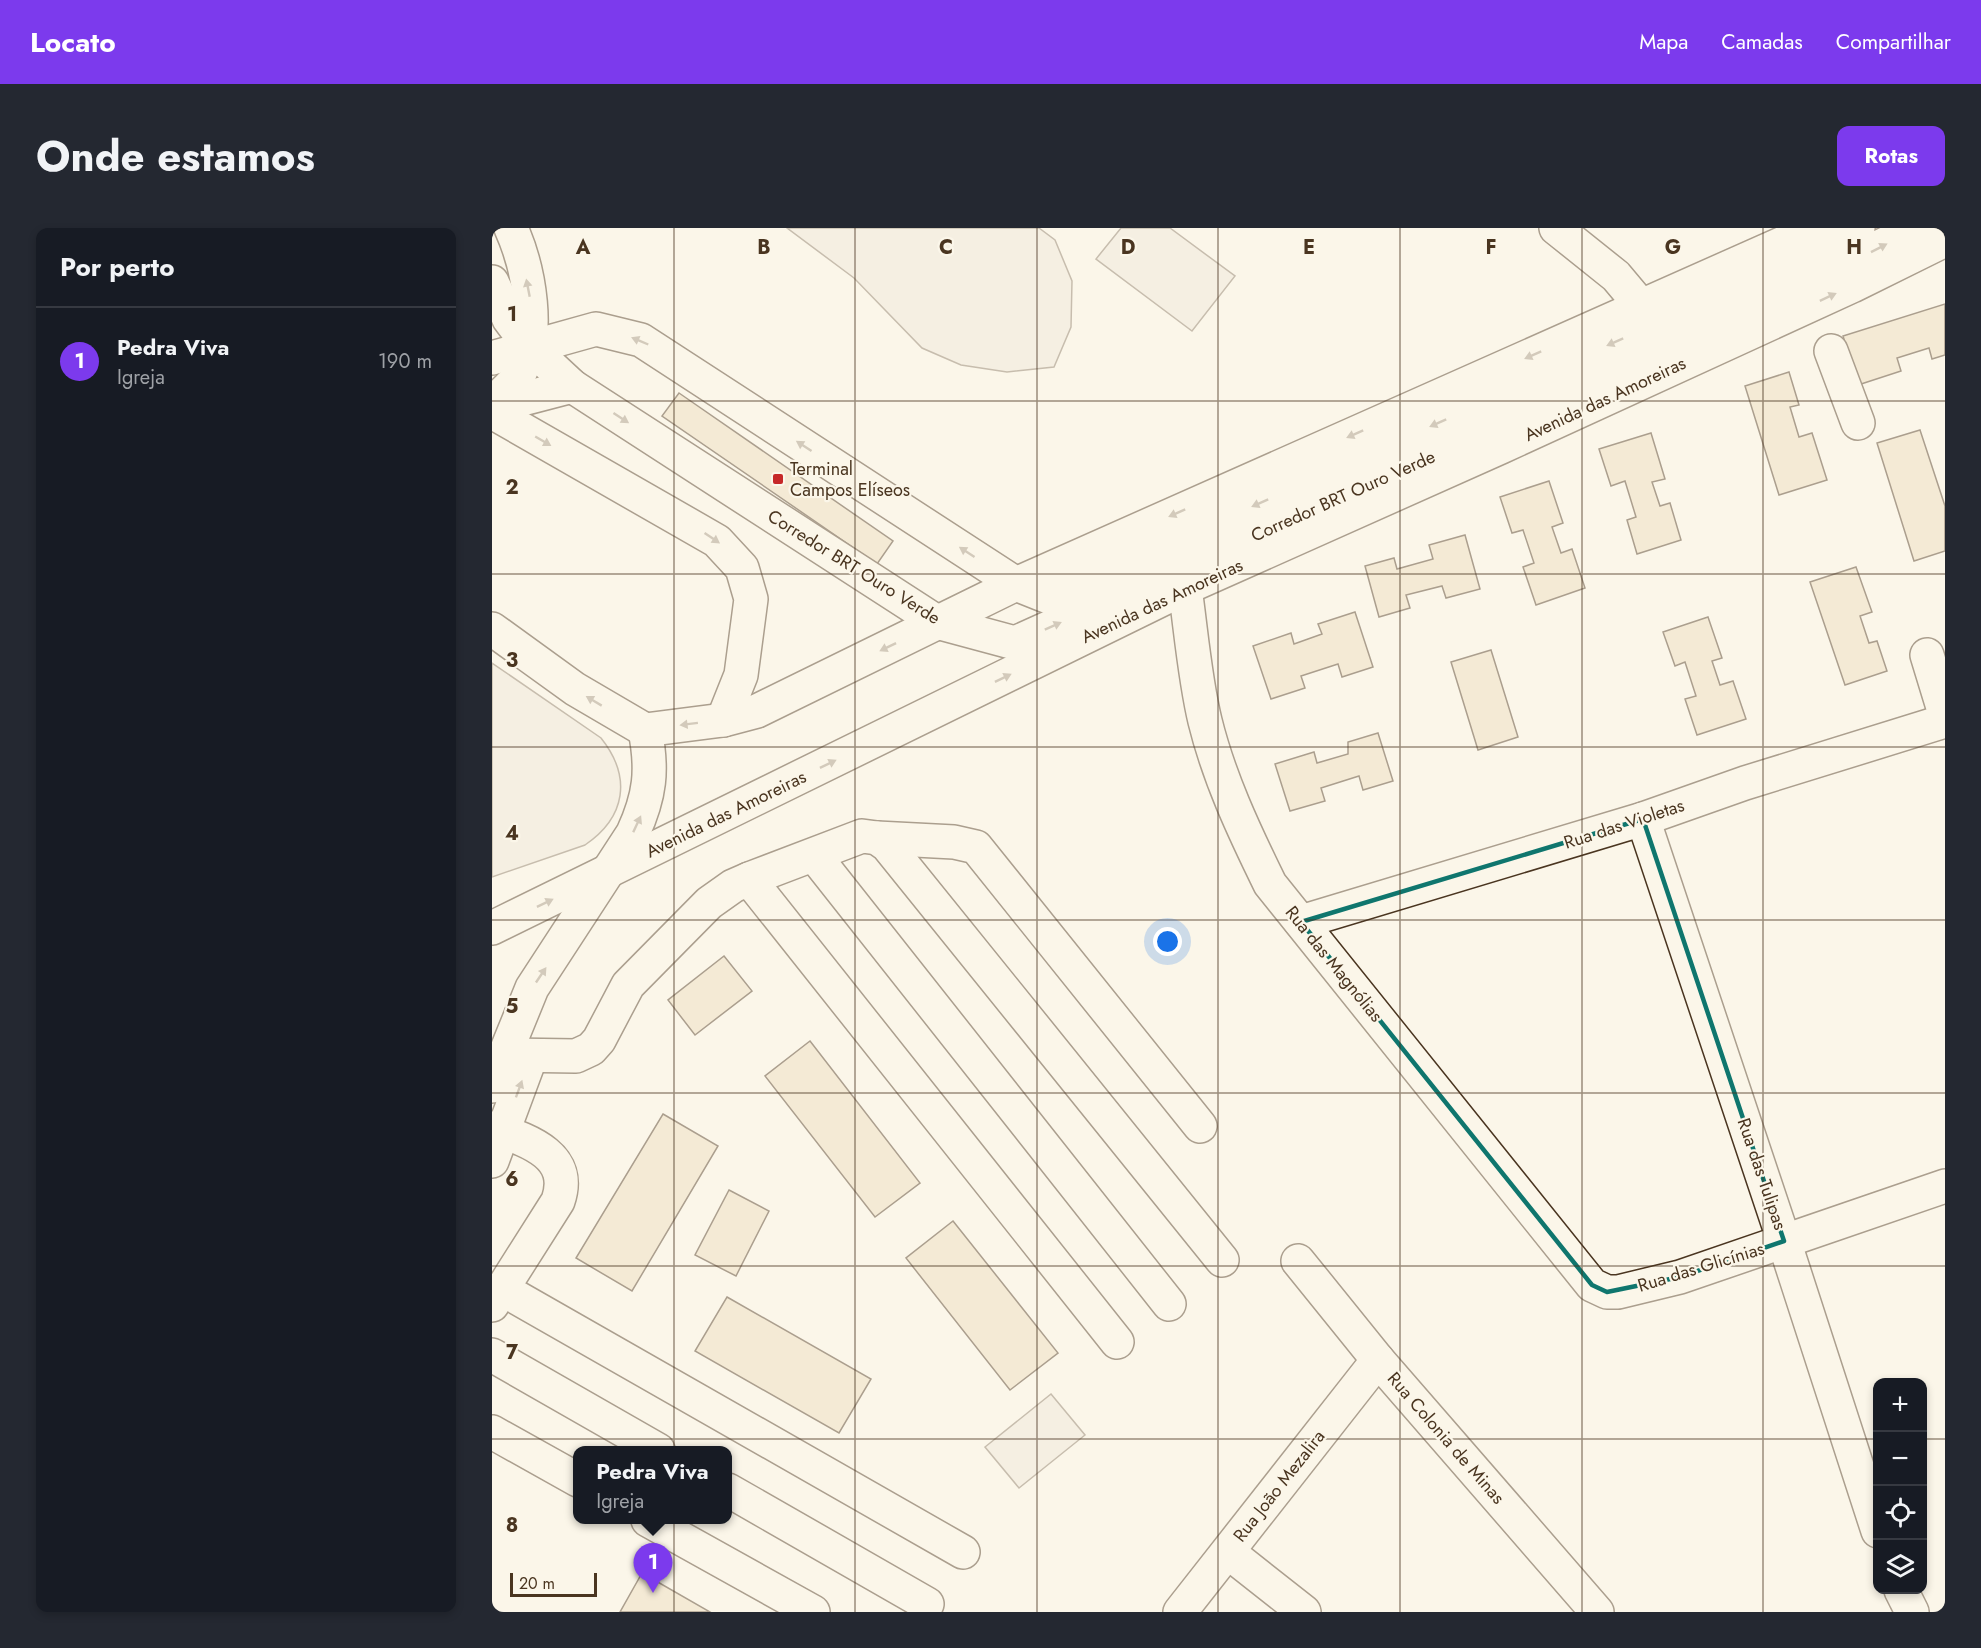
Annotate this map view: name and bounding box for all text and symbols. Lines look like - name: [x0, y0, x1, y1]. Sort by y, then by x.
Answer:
- text: Locato: [30, 22, 116, 63]
- text: Mapa: [1639, 27, 1688, 57]
- text: Camadas: [1721, 27, 1803, 57]
- text: Compartilhar: [1836, 27, 1951, 57]
- text: Onde estamos: [36, 126, 315, 187]
- button: Rotas: [1837, 126, 1945, 186]
- text: A: [575, 233, 591, 262]
- text: B: [757, 233, 771, 262]
- text: C: [939, 233, 953, 262]
- text: D: [1121, 233, 1135, 262]
- text: E: [1303, 233, 1315, 262]
- text: F: [1485, 233, 1497, 262]
- text: G: [1665, 233, 1681, 262]
- text: H: [1846, 233, 1862, 262]
- one-way arrow: [1870, 243, 1887, 252]
- text: Por perto: [60, 248, 174, 286]
- one-way arrow: [523, 278, 532, 297]
- one-way arrow: [1820, 292, 1837, 301]
- text: 1: [507, 300, 517, 329]
- text: Pedra Viva: [117, 331, 229, 363]
- one-way arrow: [630, 336, 648, 346]
- one-way arrow: [1607, 337, 1624, 346]
- text: 1: [74, 347, 85, 376]
- text: 190 m: [378, 347, 432, 376]
- street label: Avenida das Amoreiras: [1520, 350, 1690, 448]
- one-way arrow: [1524, 350, 1542, 360]
- text: Igreja: [117, 363, 165, 392]
- one-way arrow: [613, 412, 629, 423]
- one-way arrow: [1429, 418, 1446, 427]
- one-way arrow: [1346, 430, 1364, 439]
- one-way arrow: [535, 436, 551, 447]
- one-way arrow: [796, 440, 812, 451]
- street label: Corredor BRT Ouro Verde: [1247, 444, 1439, 548]
- place label: Terminal Campos Elíseos: [790, 456, 910, 503]
- marker: Terminal Campos Elíseos: [771, 472, 785, 486]
- text: 2: [505, 473, 519, 502]
- one-way arrow: [1252, 499, 1269, 508]
- street label: Corredor BRT Ouro Verde: [763, 503, 945, 631]
- one-way arrow: [1167, 508, 1185, 518]
- one-way arrow: [704, 533, 720, 544]
- one-way arrow: [959, 547, 975, 558]
- street label: Avenida das Amoreiras: [1077, 552, 1247, 650]
- one-way arrow: [1044, 622, 1061, 631]
- one-way arrow: [880, 642, 897, 651]
- text: 3: [506, 646, 518, 675]
- one-way arrow: [994, 673, 1012, 683]
- one-way arrow: [586, 695, 602, 706]
- one-way arrow: [679, 719, 698, 729]
- one-way arrow: [819, 759, 837, 769]
- street label: Avenida das Amoreiras: [641, 764, 811, 864]
- street label: Rua das Violetas: [1560, 792, 1688, 856]
- one-way arrow: [633, 815, 642, 832]
- text: 4: [505, 819, 519, 848]
- one-way arrow: [536, 898, 553, 907]
- street label: Rua das Magnólias: [1279, 900, 1389, 1028]
- your location: [1153, 927, 1182, 956]
- one-way arrow: [535, 967, 546, 983]
- text: 5: [506, 992, 519, 1021]
- one-way arrow: [515, 1080, 525, 1098]
- street label: Rua das Tulipas: [1731, 1115, 1793, 1233]
- text: 6: [505, 1165, 519, 1194]
- street label: Rua das Glicínias: [1634, 1235, 1768, 1299]
- text: 7: [506, 1338, 519, 1367]
- street label: Rua Colonia de Minas: [1381, 1366, 1511, 1510]
- map controls: [1873, 1378, 1927, 1594]
- button: +: [1873, 1378, 1927, 1432]
- street label: Rua João Mezalira: [1227, 1424, 1331, 1548]
- button: −: [1873, 1432, 1927, 1486]
- popup: [573, 1446, 732, 1524]
- text: Pedra Viva: [596, 1455, 709, 1487]
- button: locate: [1873, 1486, 1927, 1540]
- text: Igreja: [596, 1487, 644, 1516]
- text: 8: [506, 1511, 518, 1540]
- button: layers: [1873, 1540, 1927, 1594]
- pin: 1: [634, 1544, 672, 1593]
- scale bar: [510, 1570, 597, 1598]
- text: 20 m: [519, 1572, 555, 1595]

